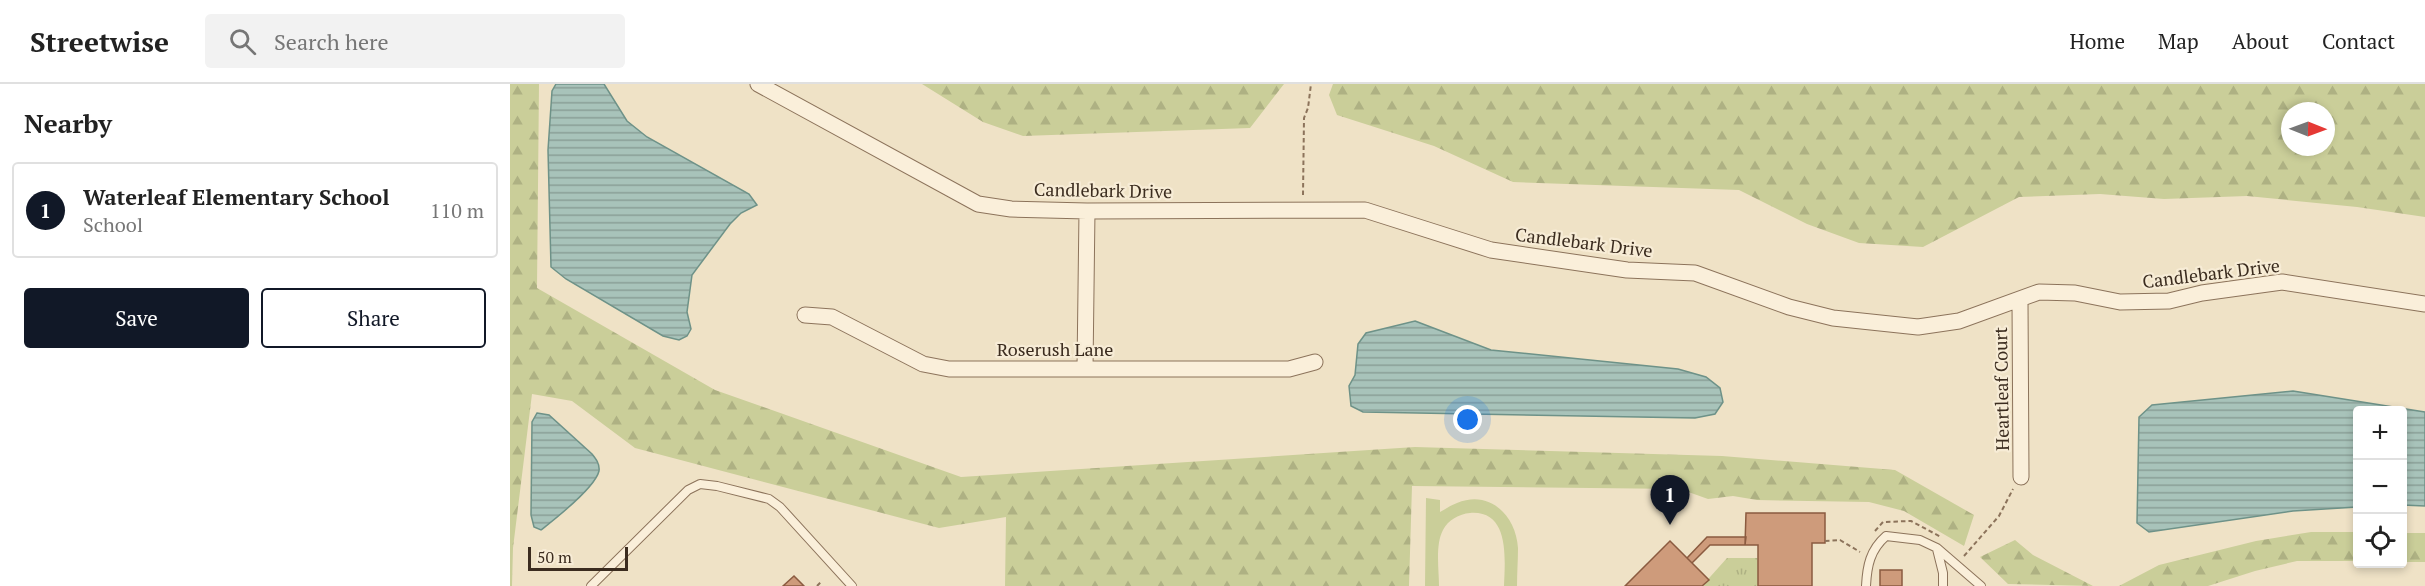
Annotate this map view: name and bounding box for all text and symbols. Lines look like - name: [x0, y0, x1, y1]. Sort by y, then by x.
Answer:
- search box: [205, 14, 625, 68]
- text: Streetwise: [30, 23, 169, 60]
- icon: search: [226, 25, 259, 58]
- text: Search here: [274, 27, 389, 56]
- text: Home: [2069, 27, 2125, 55]
- text: Map: [2158, 27, 2199, 55]
- text: About: [2232, 27, 2289, 55]
- text: Contact: [2322, 27, 2395, 55]
- north arrow: [2281, 102, 2335, 156]
- text: Nearby: [24, 106, 112, 140]
- street label: Candlebark Drive: [1034, 177, 1172, 203]
- text: Waterleaf Elementary School: [83, 182, 389, 211]
- text: 1: [40, 197, 51, 224]
- text: 110 m: [430, 197, 484, 224]
- text: School: [83, 211, 143, 238]
- street label: Candlebark Drive: [1514, 222, 1654, 262]
- street label: Candlebark Drive: [2141, 253, 2281, 293]
- button: Save: [24, 288, 249, 348]
- button: Share: [261, 288, 486, 348]
- street label: Heartleaf Court: [1988, 326, 2014, 451]
- street label: Roserush Lane: [997, 337, 1113, 361]
- your location: [1453, 405, 1482, 434]
- map controls: [2353, 406, 2407, 568]
- button: +: [2353, 406, 2407, 460]
- button: −: [2353, 460, 2407, 514]
- pin: 1: [1650, 476, 1690, 525]
- button: locate: [2353, 514, 2407, 568]
- scale bar: [528, 544, 628, 572]
- text: 50 m: [537, 546, 572, 568]

